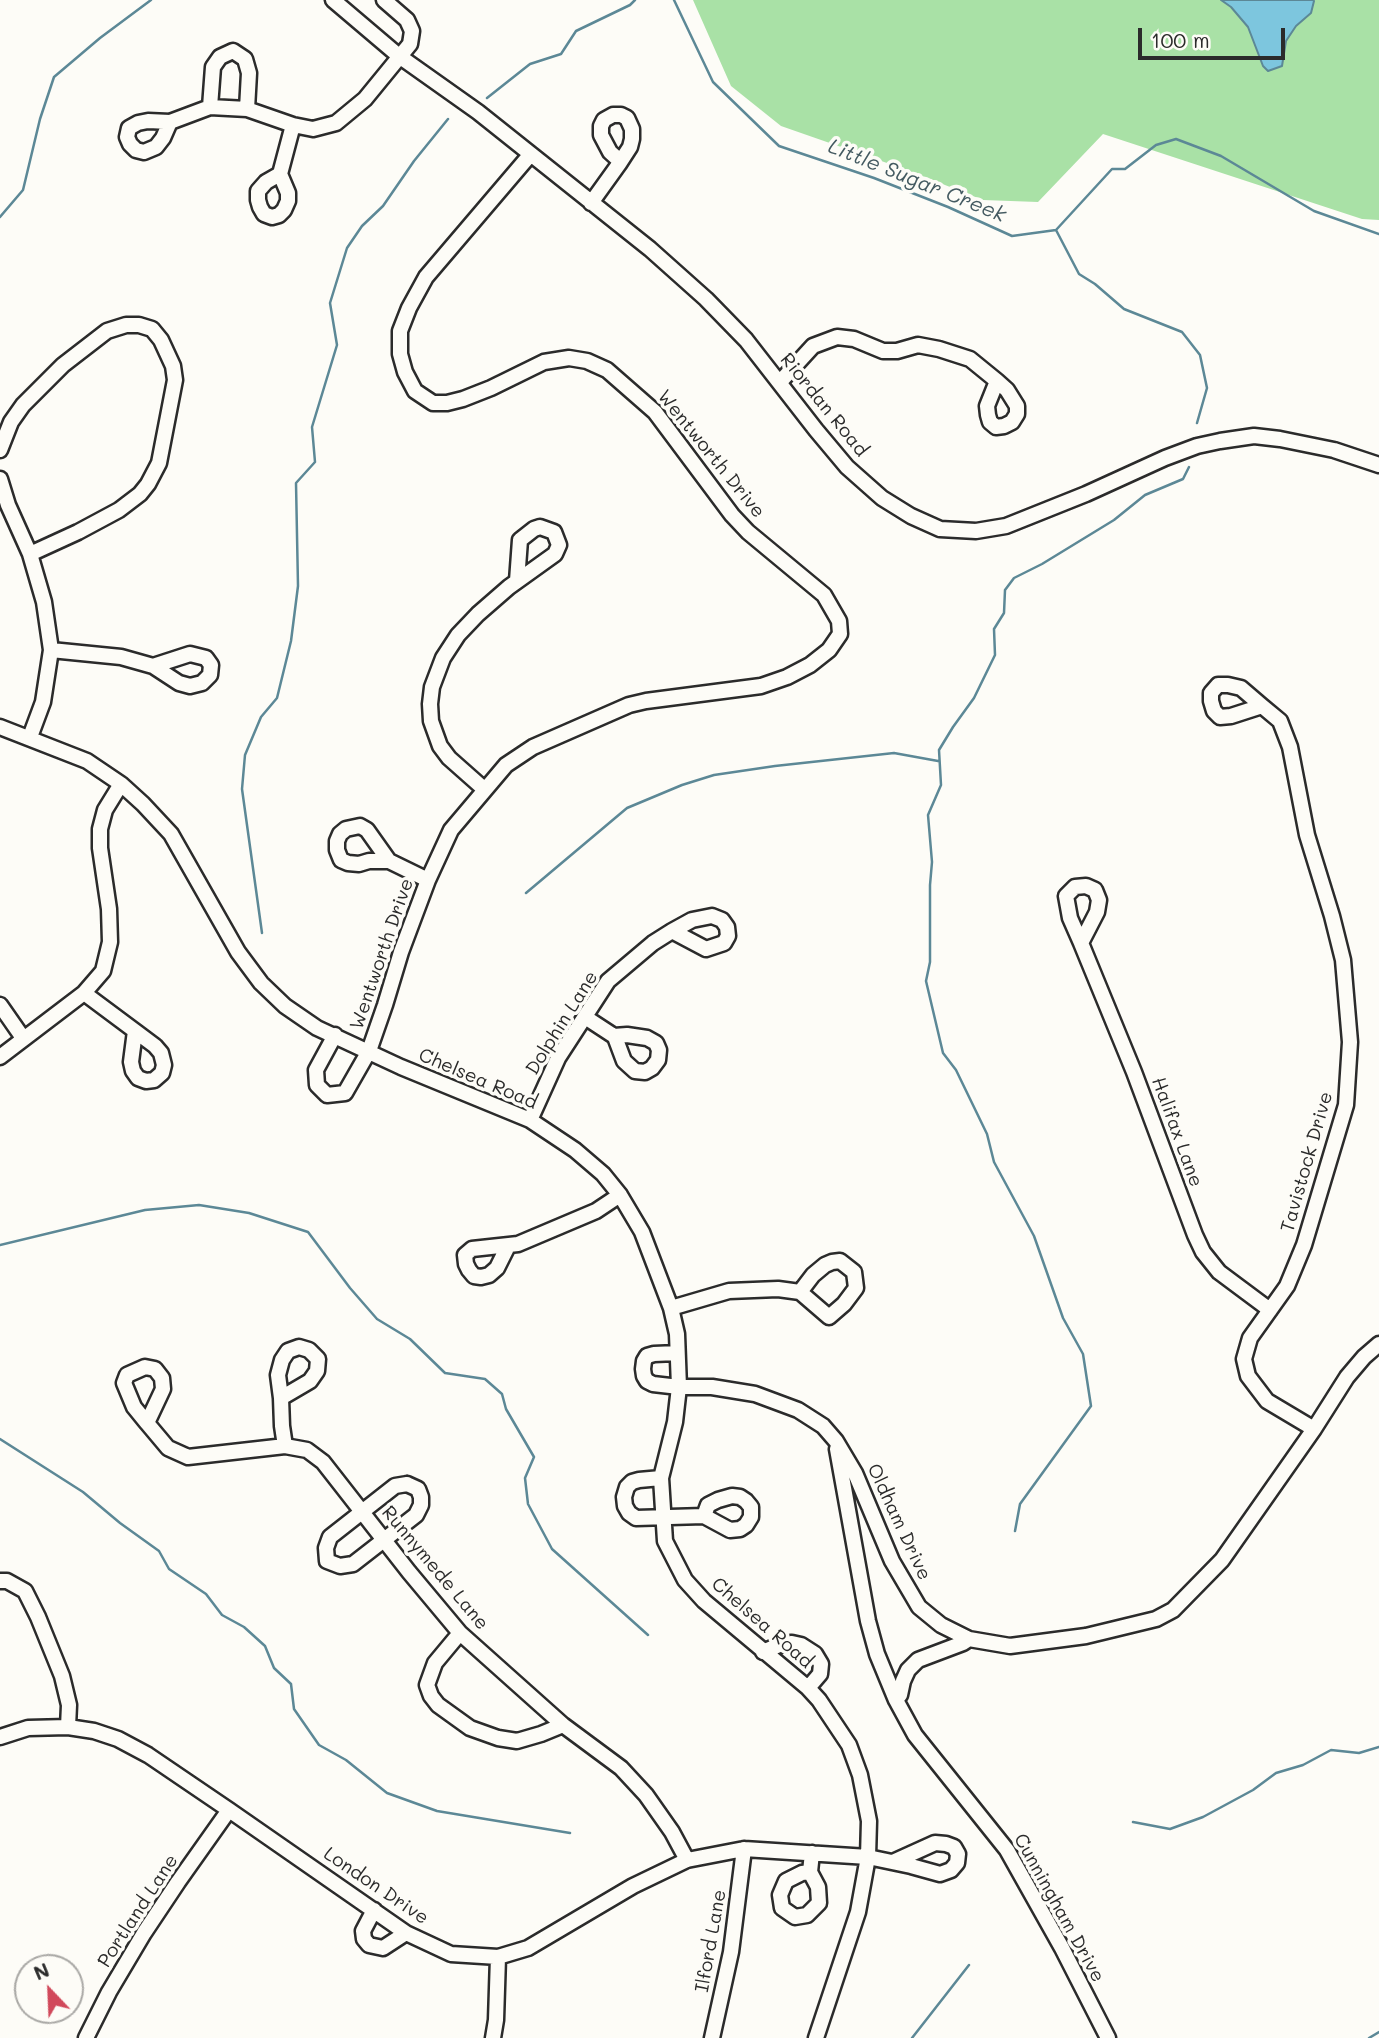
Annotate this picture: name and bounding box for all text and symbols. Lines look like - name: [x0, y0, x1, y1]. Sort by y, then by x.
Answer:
- scale bar: [1141, 14, 1288, 58]
- text: 100 m: [1151, 26, 1210, 53]
- water label: Little Sugar Creek: [824, 134, 1010, 228]
- street label: Riordan Road: [775, 349, 873, 461]
- street label: Wentworth Drive: [652, 385, 770, 523]
- street label: Wentworth Drive: [345, 875, 419, 1033]
- street label: Dolphin Lane: [521, 967, 603, 1079]
- street label: Chelsea Road: [415, 1044, 541, 1114]
- street label: Halifax Lane: [1147, 1074, 1207, 1190]
- street label: Tavistock Drive: [1276, 1089, 1338, 1235]
- street label: Oldham Drive: [862, 1460, 936, 1584]
- street label: Runnymede Lane: [377, 1502, 493, 1634]
- street label: Chelsea Road: [707, 1573, 817, 1673]
- street label: Cunningham Drive: [1009, 1830, 1109, 1986]
- street label: London Drive: [319, 1842, 433, 1930]
- street label: Portland Lane: [93, 1850, 183, 1972]
- street label: Ilford Lane: [691, 1888, 731, 1994]
- north arrow: [14, 1954, 84, 2024]
- text: N: [30, 1957, 53, 1985]

